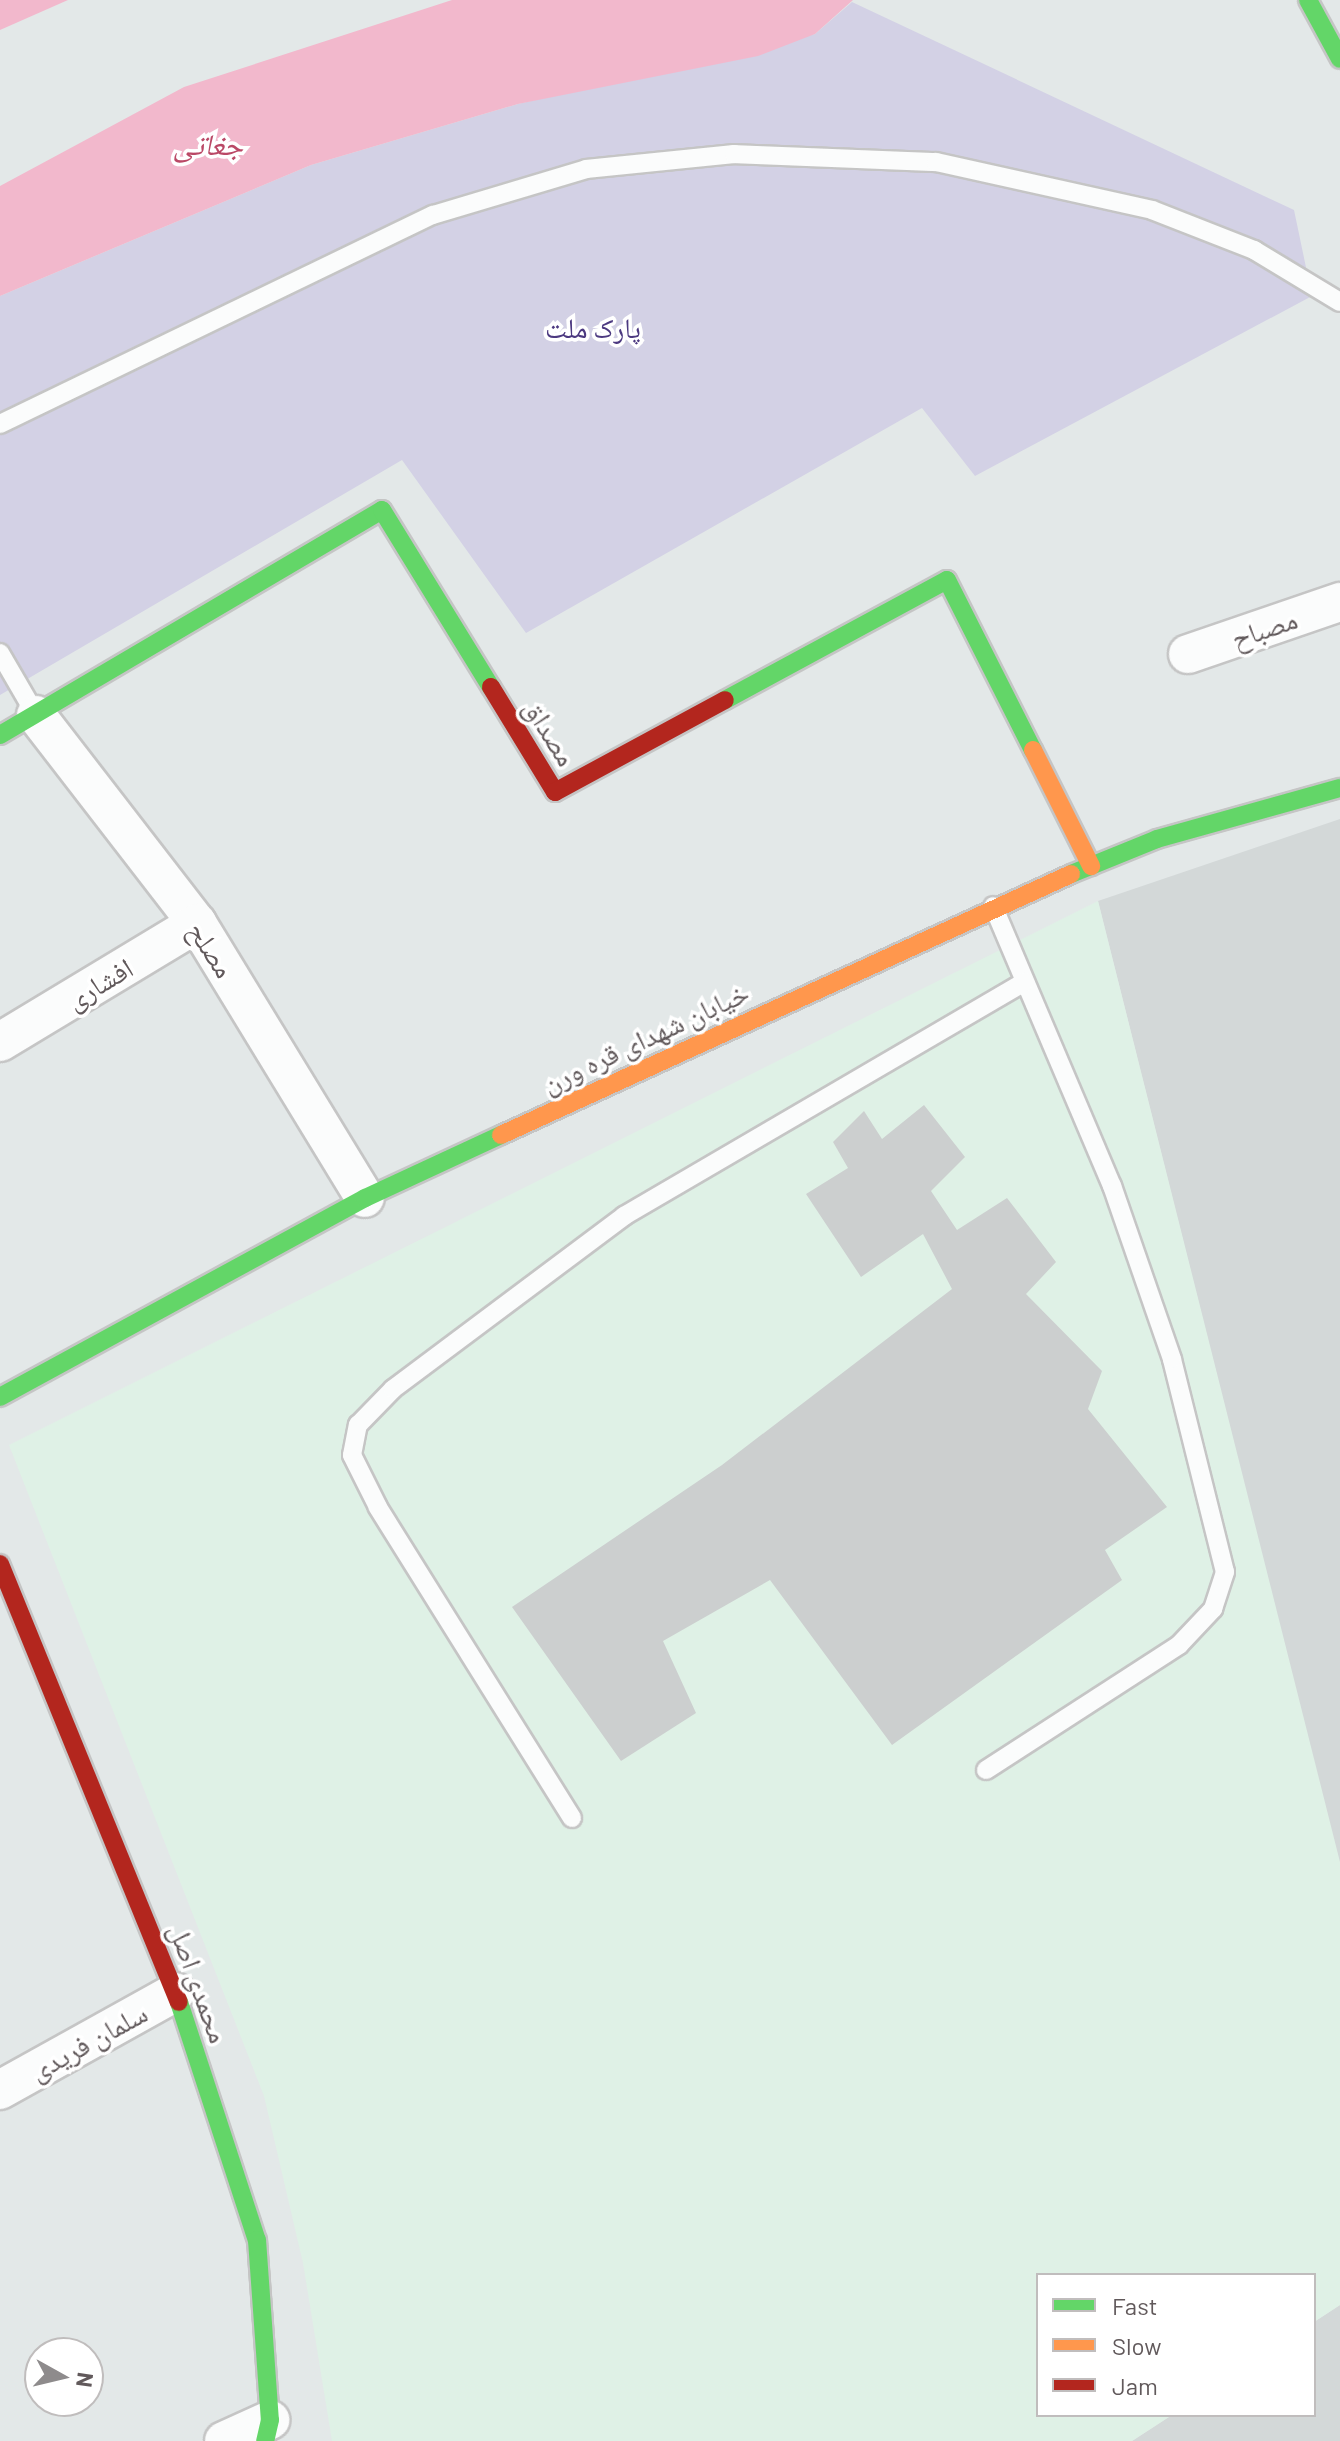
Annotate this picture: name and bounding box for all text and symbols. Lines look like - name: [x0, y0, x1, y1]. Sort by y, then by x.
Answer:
- water label: جغاتی: [173, 125, 243, 161]
- park label: پارک ملت: [545, 310, 641, 344]
- street label: مصباح: [1227, 601, 1301, 655]
- street label: مصداق: [518, 692, 584, 772]
- street label: مصلح: [182, 915, 242, 983]
- street label: افشاری: [59, 950, 139, 1016]
- street label: خیابان شهدای قره ورن: [536, 974, 754, 1100]
- street label: محمدی اصل: [163, 1919, 237, 2047]
- street label: سلمان فریدی: [23, 1995, 153, 2087]
- legend: [1036, 2273, 1316, 2417]
- text: Fast: [1112, 2291, 1157, 2320]
- text: Slow: [1112, 2331, 1161, 2360]
- north arrow: [24, 2337, 104, 2417]
- text: N: [72, 2371, 100, 2389]
- text: Jam: [1112, 2371, 1158, 2400]

